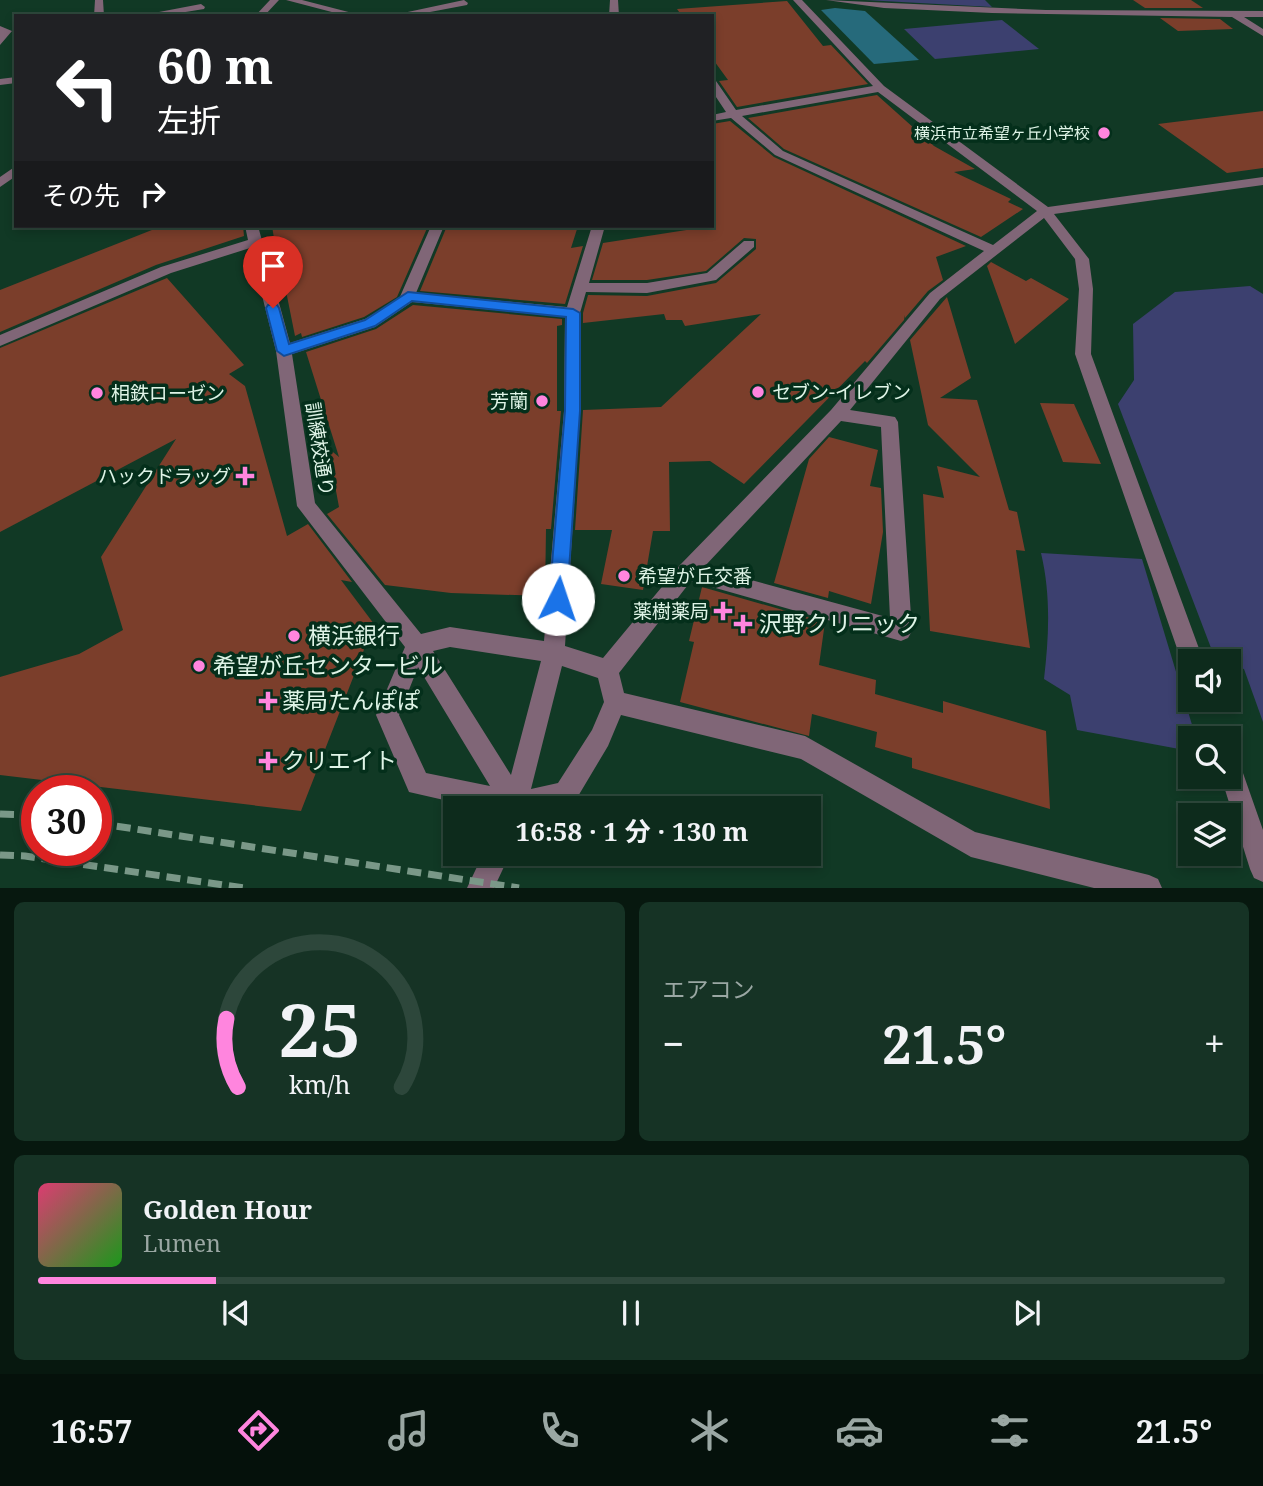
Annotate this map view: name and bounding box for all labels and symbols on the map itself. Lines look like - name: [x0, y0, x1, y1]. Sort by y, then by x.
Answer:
- place label: 横浜市立希望ヶ丘小学校: [914, 122, 1090, 144]
- marker: 横浜市立希望ヶ丘小学校: [1096, 125, 1112, 141]
- pin: [243, 236, 303, 308]
- place label: セブン-イレブン: [772, 379, 911, 405]
- place label: 相鉄ローゼン: [111, 380, 225, 406]
- marker: セブン-イレブン: [750, 384, 766, 400]
- marker: 相鉄ローゼン: [89, 385, 105, 401]
- place label: 芳蘭: [490, 388, 528, 414]
- marker: 芳蘭: [534, 393, 550, 409]
- street label: 訓練校通り: [300, 400, 340, 498]
- place label: ハックドラッグ: [98, 463, 231, 489]
- marker: ハックドラッグ: [237, 468, 253, 484]
- position arrow: [521, 562, 595, 636]
- place label: 希望が丘交番: [638, 563, 752, 589]
- marker: 希望が丘交番: [616, 568, 632, 584]
- place label: 薬樹薬局: [633, 598, 709, 624]
- marker: 薬樹薬局: [715, 603, 731, 619]
- place label: 沢野クリニック: [759, 607, 920, 639]
- marker: 沢野クリニック: [733, 614, 753, 634]
- place label: 横浜銀行: [308, 619, 400, 651]
- marker: 横浜銀行: [286, 628, 302, 644]
- place label: 希望が丘センタービル: [213, 649, 443, 681]
- marker: 希望が丘センタービル: [191, 658, 207, 674]
- place label: 薬局たんぽぽ: [282, 684, 420, 716]
- marker: 薬局たんぽぽ: [260, 693, 276, 709]
- place label: クリエイト: [282, 744, 397, 776]
- marker: クリエイト: [260, 753, 276, 769]
- speed limit sign: 30: [21, 775, 112, 866]

